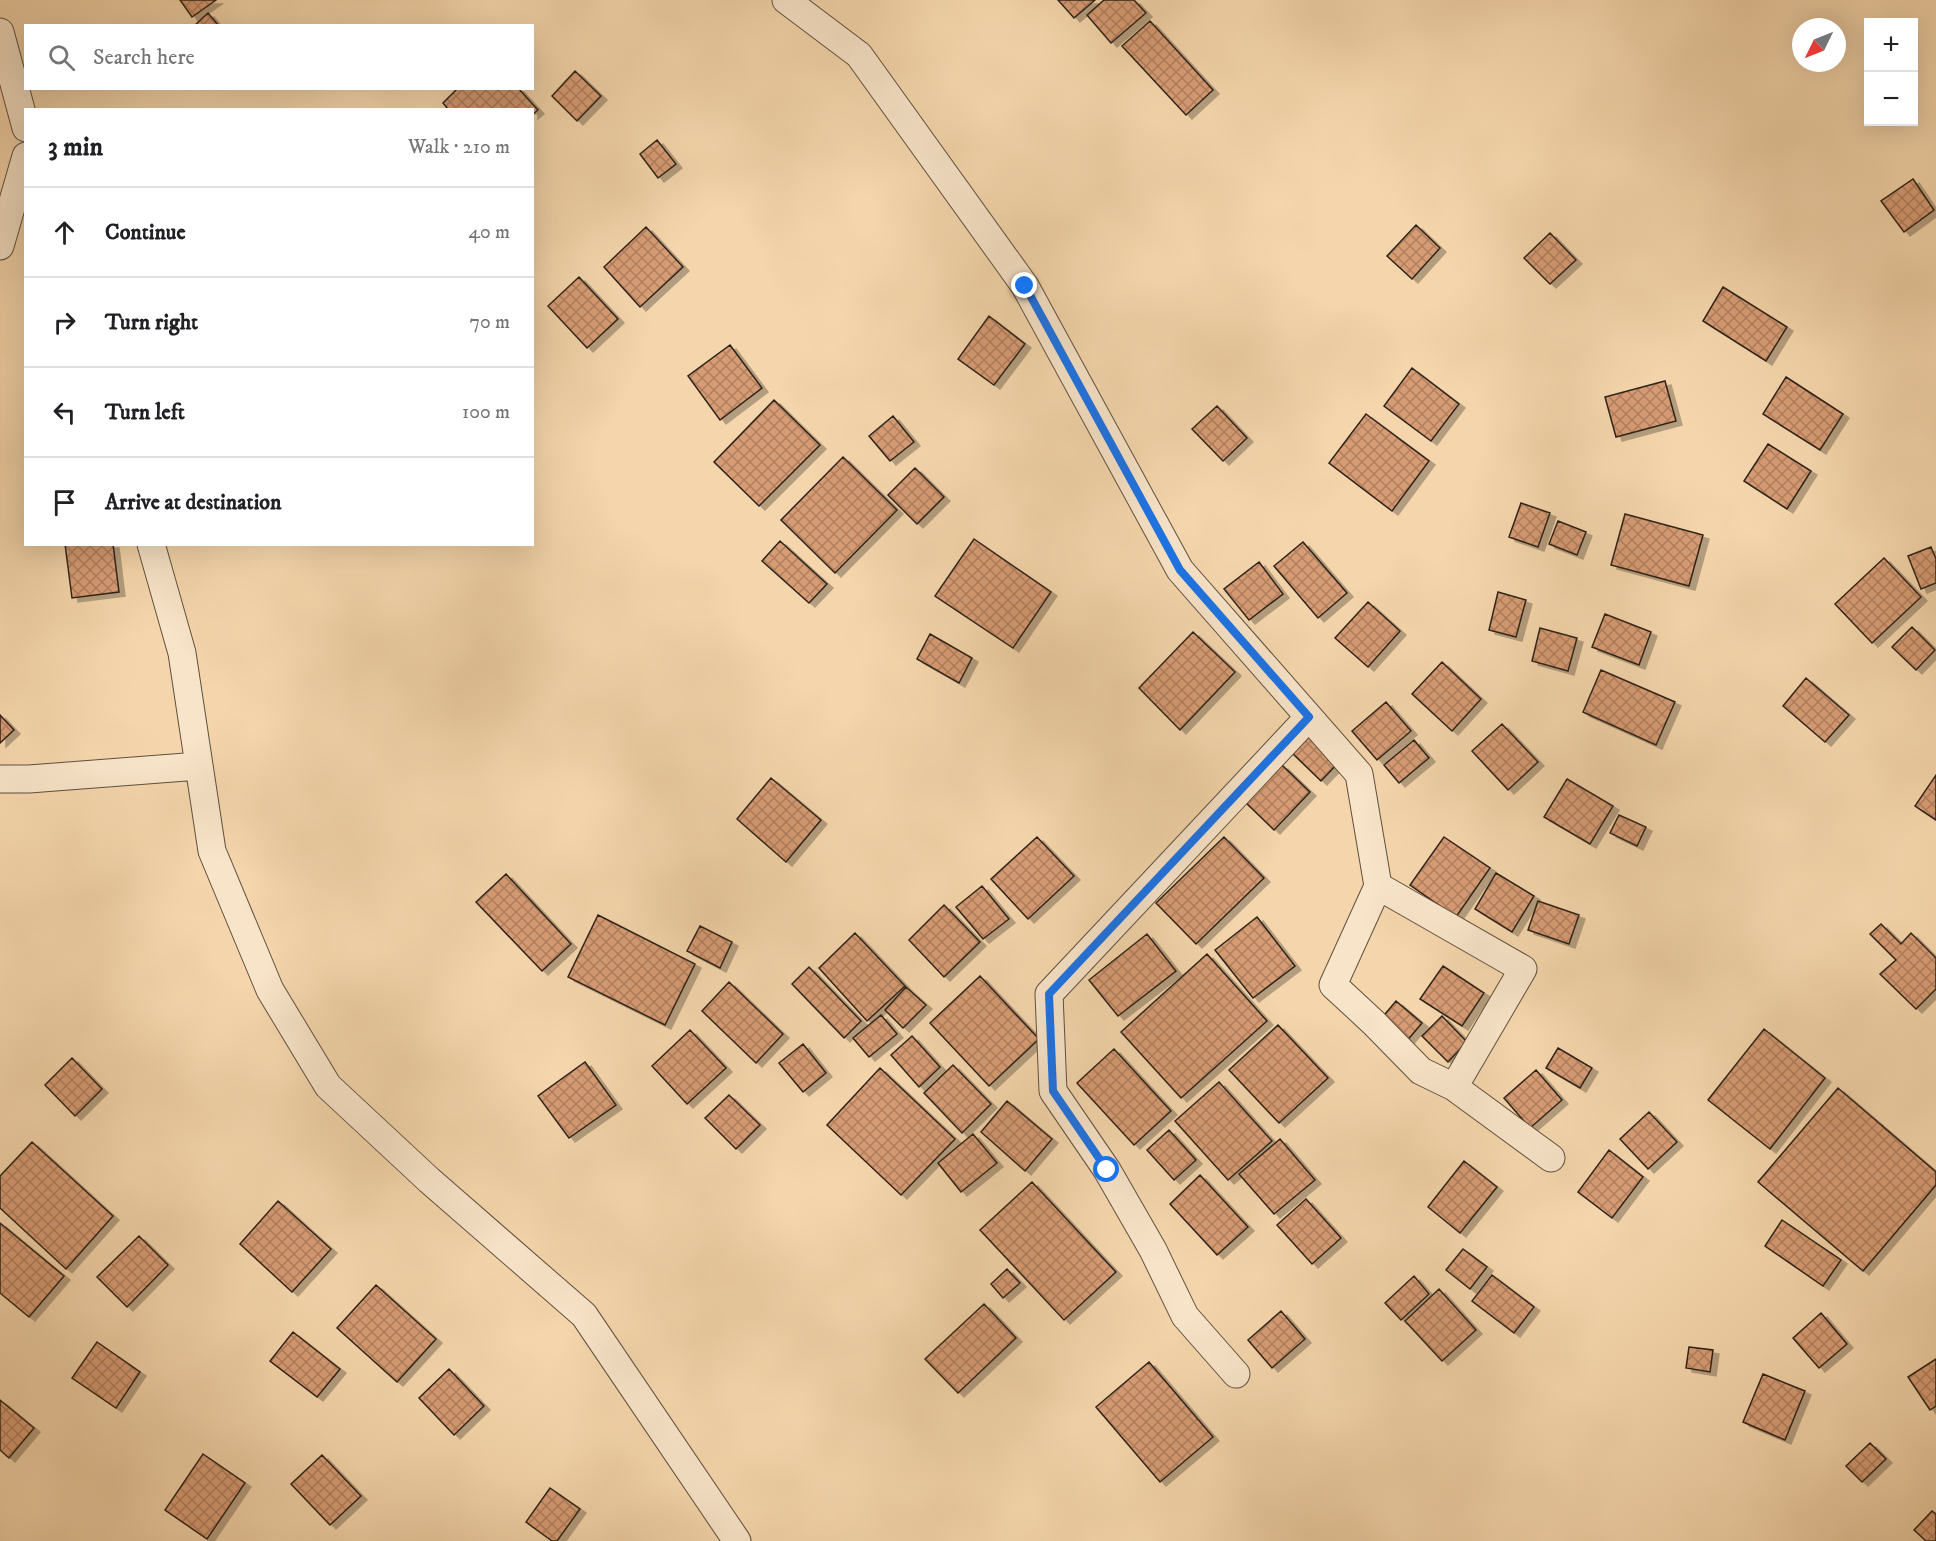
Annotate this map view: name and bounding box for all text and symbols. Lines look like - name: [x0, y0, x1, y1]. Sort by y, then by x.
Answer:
- north arrow: [1792, 18, 1846, 72]
- map controls: [1864, 18, 1918, 126]
- button: +: [1864, 18, 1918, 72]
- search box: [24, 24, 534, 90]
- icon: search: [45, 41, 78, 74]
- text: Search here: [93, 44, 195, 71]
- button: −: [1864, 72, 1918, 126]
- text: 3 min: [48, 131, 103, 164]
- text: Walk · 210 m: [408, 135, 510, 160]
- icon: ahead: [48, 216, 81, 249]
- text: Continue: [105, 219, 186, 246]
- text: 40 m: [468, 220, 510, 245]
- route end: [1011, 272, 1037, 298]
- icon: right: [48, 306, 81, 339]
- text: Turn right: [105, 309, 198, 336]
- text: 70 m: [469, 310, 510, 335]
- icon: left: [48, 396, 81, 429]
- text: Turn left: [105, 399, 185, 426]
- text: 100 m: [462, 400, 510, 425]
- icon: arrive: [48, 486, 81, 519]
- text: Arrive at destination: [105, 489, 282, 516]
- route start: [1093, 1156, 1119, 1182]

